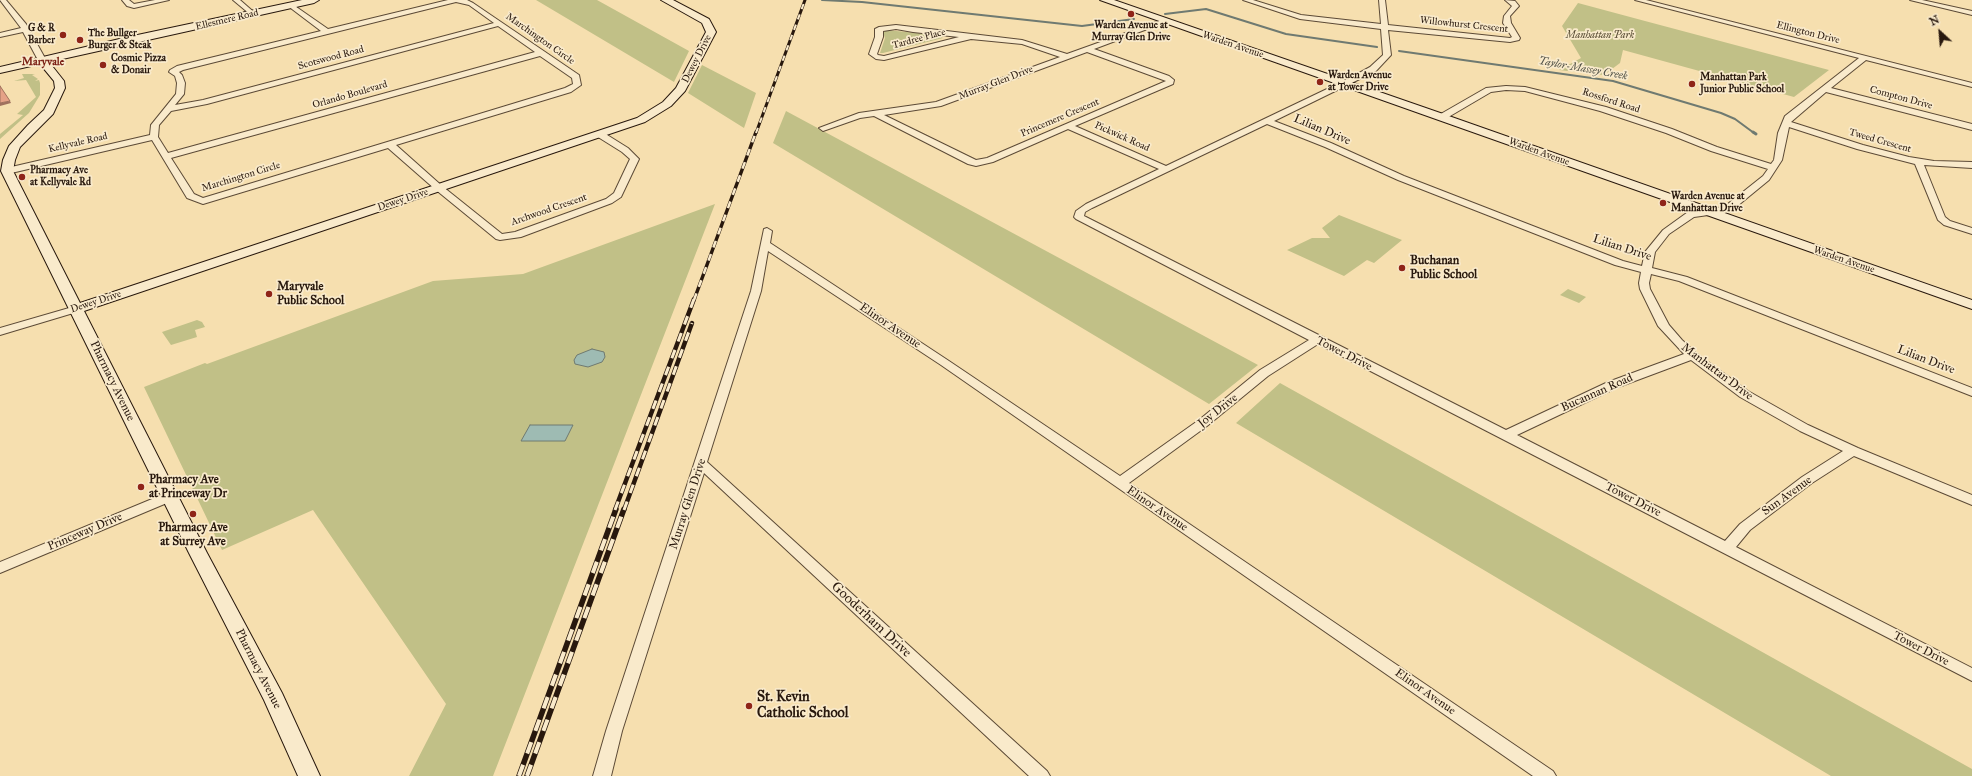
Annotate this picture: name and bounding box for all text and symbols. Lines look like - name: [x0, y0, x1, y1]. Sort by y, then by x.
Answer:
- street label: Ellesmere Road: [194, 7, 260, 33]
- marker: Warden Avenue at Murray Glen Drive: [1126, 9, 1136, 19]
- street label: Marchington Circle: [503, 11, 577, 67]
- north arrow: [1920, 12, 1960, 52]
- text: N: [1927, 13, 1942, 29]
- street label: Willowhurst Crescent: [1419, 14, 1509, 36]
- street label: Ellington Drive: [1775, 19, 1841, 47]
- place label: Warden Avenue at Murray Glen Drive: [1092, 20, 1170, 44]
- place label: G & R Barber: [28, 23, 55, 46]
- street label: Tardree Place: [891, 26, 947, 52]
- place label: The Bullger Burger & Steak: [88, 28, 151, 52]
- street label: Warden Avenue: [1201, 29, 1265, 61]
- marker: G & R Barber: [58, 30, 68, 40]
- park label: Manhattan Park: [1566, 30, 1634, 42]
- street label: Dewey Drive: [680, 33, 714, 85]
- marker: The Bullger Burger & Steak: [75, 35, 85, 45]
- street label: Scotswood Road: [297, 43, 365, 73]
- place label: Cosmic Pizza & Donair: [111, 53, 166, 76]
- district label: Maryvale: [22, 55, 64, 69]
- water label: Taylor-Massey Creek: [1537, 55, 1629, 83]
- marker: Cosmic Pizza & Donair: [98, 60, 108, 70]
- street label: Murray Glen Drive: [957, 63, 1035, 103]
- place label: Warden Avenue at Tower Drive: [1328, 70, 1392, 94]
- place label: Manhattan Park Junior Public School: [1700, 72, 1784, 96]
- marker: Warden Avenue at Tower Drive: [1315, 77, 1325, 87]
- street label: Orlando Boulevard: [311, 79, 389, 111]
- marker: Manhattan Park Junior Public School: [1687, 79, 1697, 89]
- street label: Compton Drive: [1868, 84, 1934, 112]
- street label: Rossford Road: [1581, 86, 1641, 116]
- street label: Princemere Crescent: [1019, 96, 1101, 140]
- street label: Lilian Drive: [1291, 112, 1353, 148]
- street label: Pickwick Road: [1093, 120, 1151, 154]
- street label: Tweed Crescent: [1847, 126, 1913, 156]
- street label: Kellyvale Road: [47, 130, 109, 156]
- street label: Warden Avenue: [1507, 135, 1571, 169]
- street label: Marchington Circle: [200, 159, 282, 195]
- place label: Pharmacy Ave at Kellyvale Rd: [30, 165, 91, 188]
- marker: Pharmacy Ave at Kellyvale Rd: [17, 172, 27, 182]
- street label: Dewey Drive: [376, 186, 430, 214]
- street label: Archwood Crescent: [509, 191, 589, 229]
- place label: Warden Avenue at Manhattan Drive: [1671, 191, 1745, 214]
- marker: Warden Avenue at Manhattan Drive: [1658, 198, 1668, 208]
- street label: Lilian Drive: [1591, 232, 1653, 264]
- street label: Warden Avenue: [1812, 244, 1876, 276]
- place label: Buchanan Public School: [1410, 254, 1477, 282]
- marker: Buchanan Public School: [1397, 263, 1407, 273]
- place label: Maryvale Public School: [277, 280, 344, 308]
- street label: Dewey Drive: [69, 288, 123, 316]
- marker: Maryvale Public School: [264, 289, 274, 299]
- street label: Elinor Avenue: [857, 300, 923, 352]
- street label: Tower Drive: [1314, 334, 1374, 374]
- street label: Pharmacy Avenue: [86, 338, 138, 424]
- street label: Manhattan Drive: [1678, 340, 1756, 404]
- street label: Lilian Drive: [1895, 342, 1957, 378]
- street label: Bucannan Road: [1559, 371, 1635, 415]
- street label: Joy Drive: [1195, 391, 1241, 431]
- street label: Murray Glen Drive: [667, 457, 709, 551]
- place label: Pharmacy Ave at Princeway Dr: [149, 473, 227, 501]
- street label: Sun Avenue: [1759, 473, 1815, 519]
- street label: Tower Drive: [1603, 480, 1663, 520]
- marker: Pharmacy Ave at Princeway Dr: [136, 482, 146, 492]
- street label: Elinor Avenue: [1124, 483, 1190, 535]
- marker: Pharmacy Ave at Surrey Ave: [188, 509, 198, 519]
- street label: Princeway Drive: [45, 510, 125, 554]
- place label: Pharmacy Ave at Surrey Ave: [158, 521, 228, 549]
- street label: Gooderham Drive: [827, 579, 915, 661]
- street label: Pharmacy Avenue: [232, 627, 284, 711]
- street label: Tower Drive: [1891, 629, 1951, 669]
- street label: Elinor Avenue: [1392, 666, 1458, 718]
- place label: St. Kevin Catholic School: [757, 690, 848, 722]
- marker: St. Kevin Catholic School: [744, 701, 754, 711]

